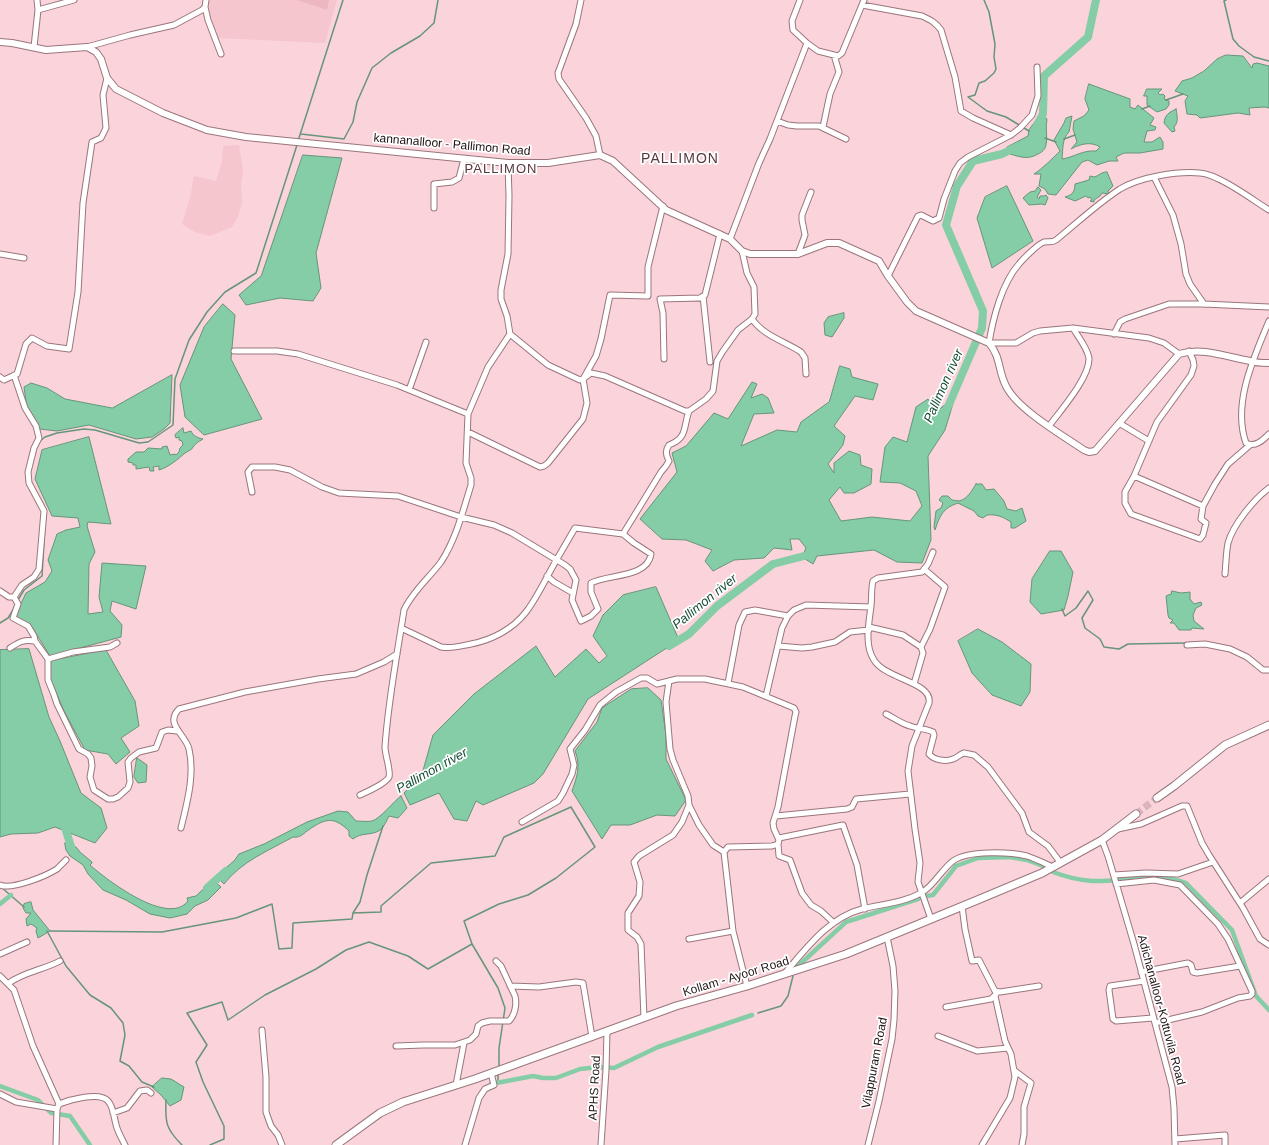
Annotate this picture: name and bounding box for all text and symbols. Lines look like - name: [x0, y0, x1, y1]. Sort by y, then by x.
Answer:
- street label: kannanalloor - Pallimon Road: [373, 131, 531, 159]
- district label: PALLIMON: [641, 151, 719, 167]
- district label: PALLIMON: [465, 161, 537, 177]
- water label: Pallimon river: [921, 347, 967, 425]
- water label: Pallimon river: [669, 571, 741, 633]
- water label: Pallimon river: [394, 745, 470, 797]
- street label: Adichanalloor-Kottuvila Road: [1134, 933, 1188, 1087]
- street label: Kollam - Ayoor Road: [681, 954, 791, 1000]
- street label: Vilappuram Road: [859, 1016, 891, 1110]
- street label: APHS Road: [586, 1055, 604, 1121]

